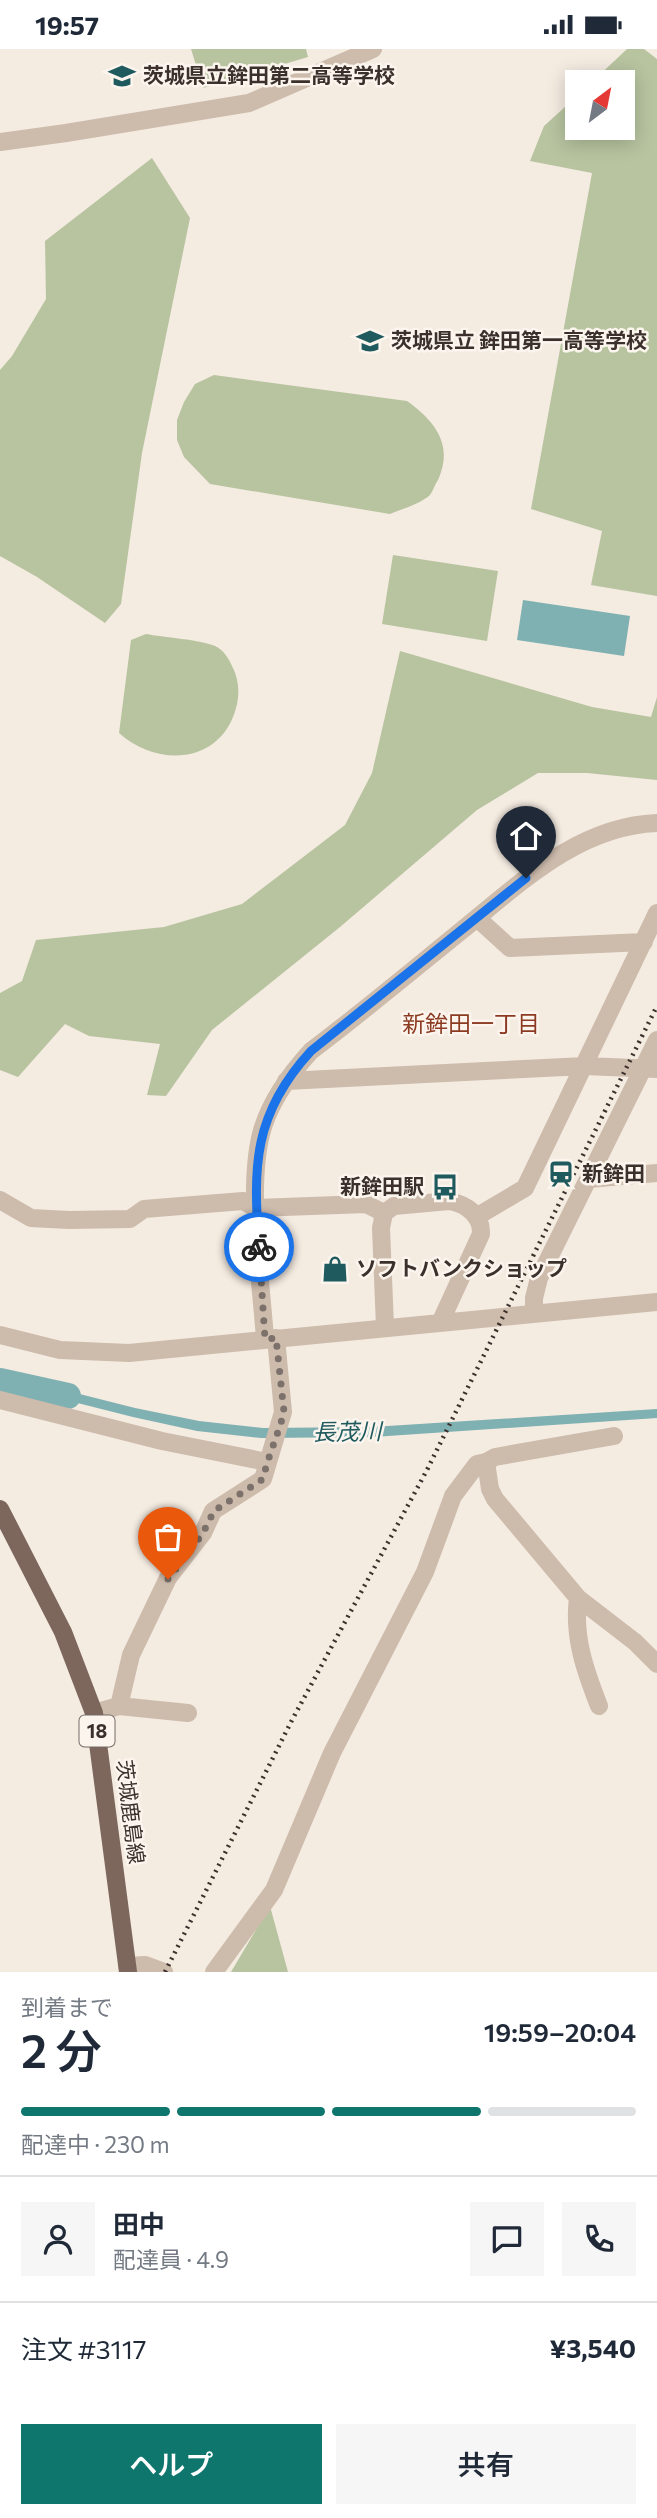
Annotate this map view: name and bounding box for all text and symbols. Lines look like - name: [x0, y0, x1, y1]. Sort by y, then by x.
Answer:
- text: 19:57: [35, 9, 99, 40]
- school or university icon: 茨城県立鉾田第二高等学校: [107, 61, 137, 91]
- place label: 茨城県立鉾田第二高等学校: [143, 62, 395, 87]
- north arrow: [565, 70, 635, 140]
- map controls: [565, 70, 635, 140]
- school or university icon: 茨城県立 鉾田第一高等学校: [355, 326, 385, 356]
- place label: 茨城県立 鉾田第一高等学校: [391, 327, 647, 352]
- pin: [496, 806, 556, 878]
- icon: home: [507, 817, 545, 855]
- district label: 新鉾田一丁目: [402, 1009, 540, 1037]
- station icon: 新鉾田: [546, 1159, 576, 1189]
- place label: 新鉾田: [582, 1160, 645, 1185]
- bus stop icon: 新鉾田駅: [430, 1172, 460, 1202]
- place label: 新鉾田駅: [340, 1173, 424, 1198]
- courier: [224, 1212, 294, 1282]
- icon: bike: [240, 1228, 278, 1266]
- shop icon: ソフトバンクショップ: [320, 1254, 350, 1284]
- place label: ソフトバンクショップ: [356, 1255, 567, 1280]
- water label: 長茂川: [312, 1416, 385, 1446]
- pin: [138, 1507, 198, 1579]
- icon: bag: [149, 1518, 187, 1556]
- road number: 18: [80, 1715, 114, 1747]
- street label: 茨城鹿島線: [113, 1758, 150, 1865]
- text: 到着まで: [21, 1993, 113, 2021]
- text: 19:59–20:04: [484, 2016, 636, 2047]
- text: 2 分: [21, 2021, 102, 2077]
- text: 配達中 · 230 m: [21, 2130, 170, 2158]
- button: person: [21, 2202, 95, 2276]
- button: chat: [470, 2202, 544, 2276]
- button: phone: [562, 2202, 636, 2276]
- text: 田中: [113, 2208, 165, 2239]
- text: 配達員 · 4.9: [113, 2245, 229, 2273]
- text: ¥3,540: [550, 2332, 636, 2363]
- text: 注文 #3117: [21, 2333, 147, 2364]
- button: ヘルプ: [21, 2424, 322, 2504]
- button: 共有: [336, 2424, 636, 2504]

